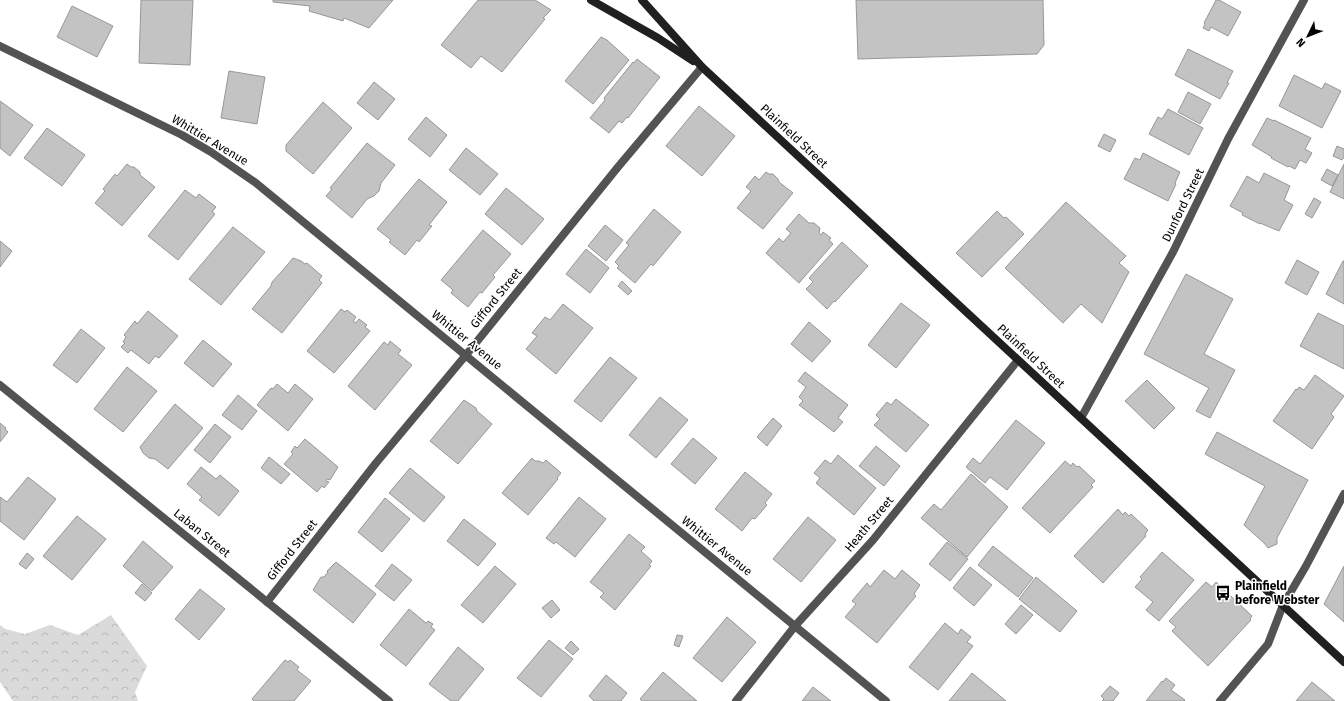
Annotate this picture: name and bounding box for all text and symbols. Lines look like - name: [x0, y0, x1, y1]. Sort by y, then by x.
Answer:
- north arrow: [1288, 16, 1328, 56]
- text: N: [1294, 35, 1308, 50]
- street label: Plainfield Street: [757, 101, 831, 171]
- street label: Whittier Avenue: [169, 112, 251, 168]
- street label: Dunford Street: [1159, 165, 1207, 244]
- street label: Gifford Street: [468, 265, 525, 331]
- street label: Whittier Avenue: [429, 307, 505, 373]
- street label: Plainfield Street: [994, 321, 1068, 391]
- street label: Heath Street: [842, 493, 897, 555]
- street label: Laban Street: [171, 506, 234, 560]
- street label: Whittier Avenue: [679, 513, 755, 579]
- street label: Gifford Street: [264, 516, 320, 583]
- place label: Plainfield before Webster: [1235, 579, 1320, 607]
- bus stop icon: Plainfield before Webster: [1214, 584, 1232, 602]

